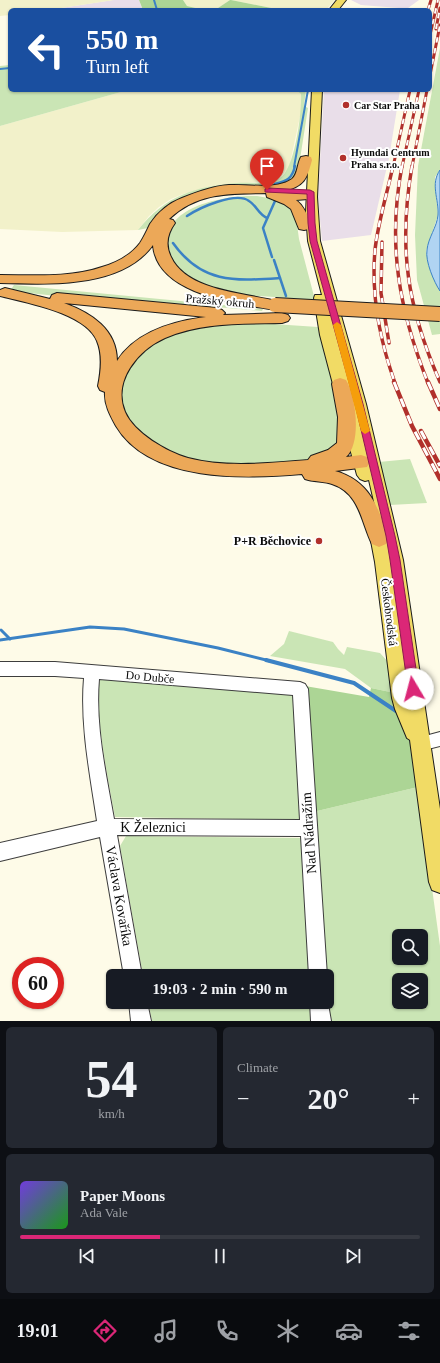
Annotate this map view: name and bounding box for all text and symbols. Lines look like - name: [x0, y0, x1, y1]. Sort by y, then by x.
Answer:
- icon: left: [20, 24, 72, 76]
- text: 550 m: [86, 24, 158, 55]
- text: Turn left: [86, 57, 149, 77]
- marker: Car Star Praha: [341, 100, 351, 110]
- place label: Car Star Praha: [354, 100, 420, 111]
- place label: Hyundai Centrum Praha s.r.o.: [351, 147, 430, 170]
- pin: [250, 149, 284, 190]
- marker: Hyundai Centrum Praha s.r.o.: [338, 153, 348, 163]
- icon: arrive: [256, 155, 278, 177]
- street label: Pražský okruh: [185, 291, 255, 311]
- place label: P+R Běchovice: [234, 534, 312, 548]
- marker: P+R Běchovice: [314, 536, 324, 546]
- street label: Českobrodská: [378, 577, 400, 647]
- street label: Do Dubče: [125, 668, 175, 686]
- position arrow: [392, 668, 434, 710]
- street label: Nad Nádražím: [299, 791, 319, 874]
- street label: K Železnici: [120, 819, 186, 835]
- street label: Václava Kovaříka: [103, 845, 135, 948]
- map controls: [392, 929, 428, 1009]
- button: search: [392, 929, 428, 965]
- speed limit sign: 60: [12, 957, 64, 1009]
- button: layers: [392, 973, 428, 1009]
- text: 19:03 · 2 min · 590 m: [153, 981, 288, 997]
- text: 54: [86, 1051, 138, 1108]
- text: Climate: [237, 1060, 278, 1075]
- text: 20°: [308, 1082, 350, 1115]
- text: −: [237, 1086, 249, 1111]
- text: +: [408, 1086, 420, 1111]
- text: km/h: [98, 1106, 125, 1121]
- text: Paper Moons: [80, 1188, 165, 1204]
- text: Ada Vale: [80, 1205, 128, 1220]
- icon: previous: [76, 1245, 98, 1267]
- icon: pause: [209, 1245, 231, 1267]
- icon: next: [342, 1245, 364, 1267]
- icon: directions: [91, 1317, 119, 1345]
- icon: music: [152, 1317, 180, 1345]
- icon: phone: [213, 1317, 241, 1345]
- icon: climate: [274, 1317, 302, 1345]
- icon: car: [335, 1317, 363, 1345]
- icon: filters: [395, 1317, 423, 1345]
- text: 19:01: [16, 1321, 58, 1341]

